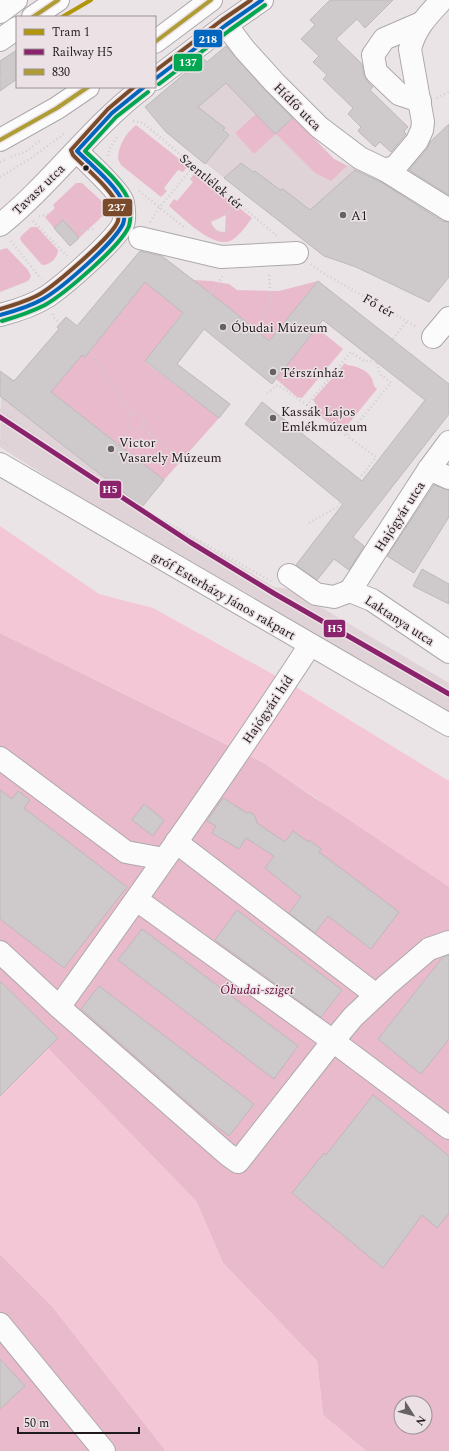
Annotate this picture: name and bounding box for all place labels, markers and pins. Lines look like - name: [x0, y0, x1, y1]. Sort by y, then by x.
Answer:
- unlabelled marker: [81, 163, 91, 173]
- place label: A1: [351, 206, 367, 226]
- marker: A1: [338, 210, 348, 220]
- place label: Óbudai Múzeum: [231, 318, 328, 338]
- marker: Óbudai Múzeum: [218, 322, 228, 332]
- place label: Térszínház: [281, 363, 344, 383]
- marker: Térszínház: [268, 367, 278, 377]
- place label: Kassák Lajos Emlékmúzeum: [281, 402, 367, 437]
- marker: Kassák Lajos Emlékmúzeum: [268, 413, 278, 423]
- place label: Victor Vasarely Múzeum: [119, 433, 222, 468]
- marker: Victor Vasarely Múzeum: [106, 444, 116, 454]

